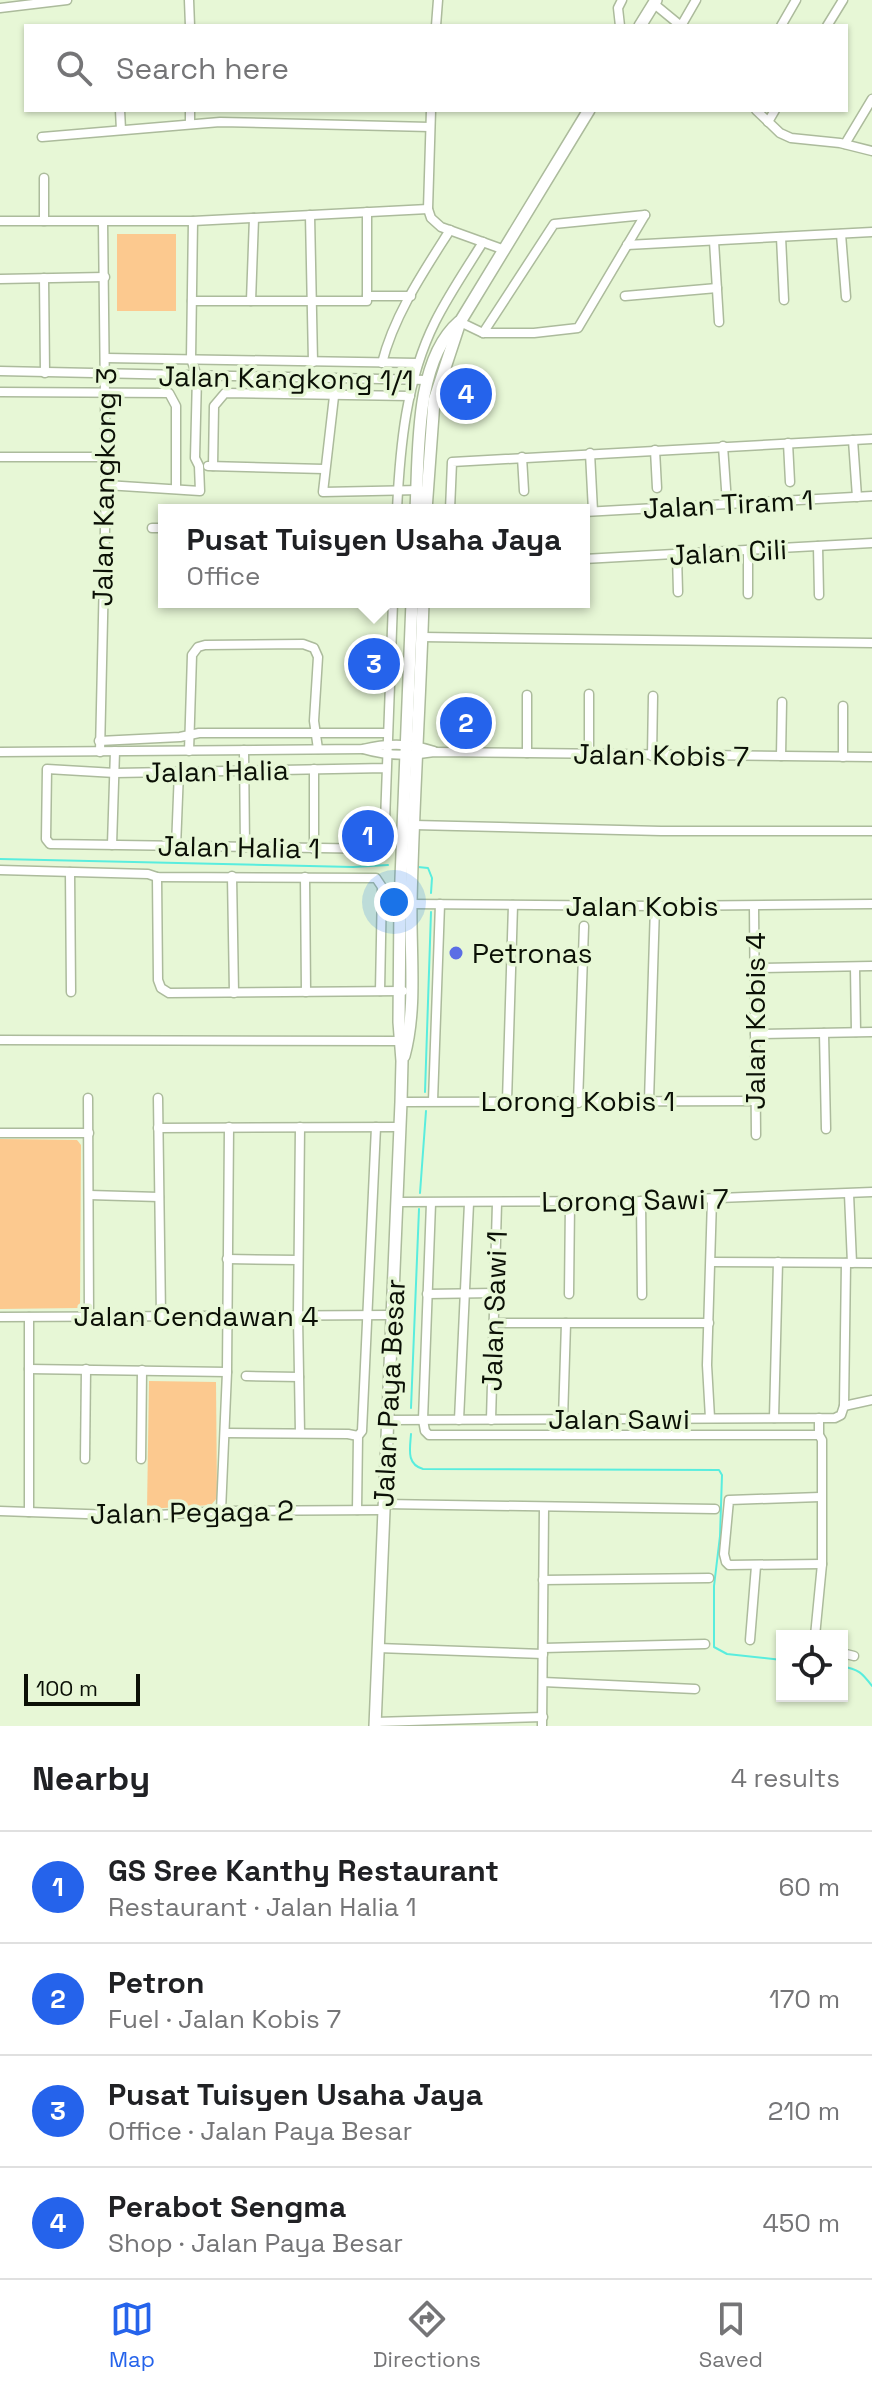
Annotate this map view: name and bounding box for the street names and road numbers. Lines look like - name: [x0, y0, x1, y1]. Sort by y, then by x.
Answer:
- street label: Jalan Kangkong 1/1: [158, 358, 414, 398]
- street label: Jalan Kangkong 3: [84, 367, 124, 607]
- street label: Jalan Tiram 1: [642, 482, 814, 526]
- street label: Jalan Cili: [668, 531, 788, 573]
- street label: Jalan Kobis 7: [573, 735, 749, 775]
- street label: Jalan Halia: [145, 752, 289, 790]
- street label: Jalan Halia 1: [157, 828, 321, 866]
- street label: Jalan Kobis: [566, 888, 718, 924]
- street label: Jalan Kobis 4: [737, 932, 773, 1110]
- street label: Lorong Kobis 1: [481, 1083, 675, 1119]
- street label: Lorong Sawi 7: [541, 1180, 729, 1220]
- street label: Jalan Sawi 1: [473, 1230, 515, 1392]
- street label: Jalan Paya Besar: [365, 1278, 413, 1508]
- street label: Jalan Cendawan 4: [73, 1298, 319, 1334]
- street label: Jalan Sawi: [548, 1401, 690, 1437]
- street label: Jalan Pegaga 2: [90, 1492, 294, 1532]

